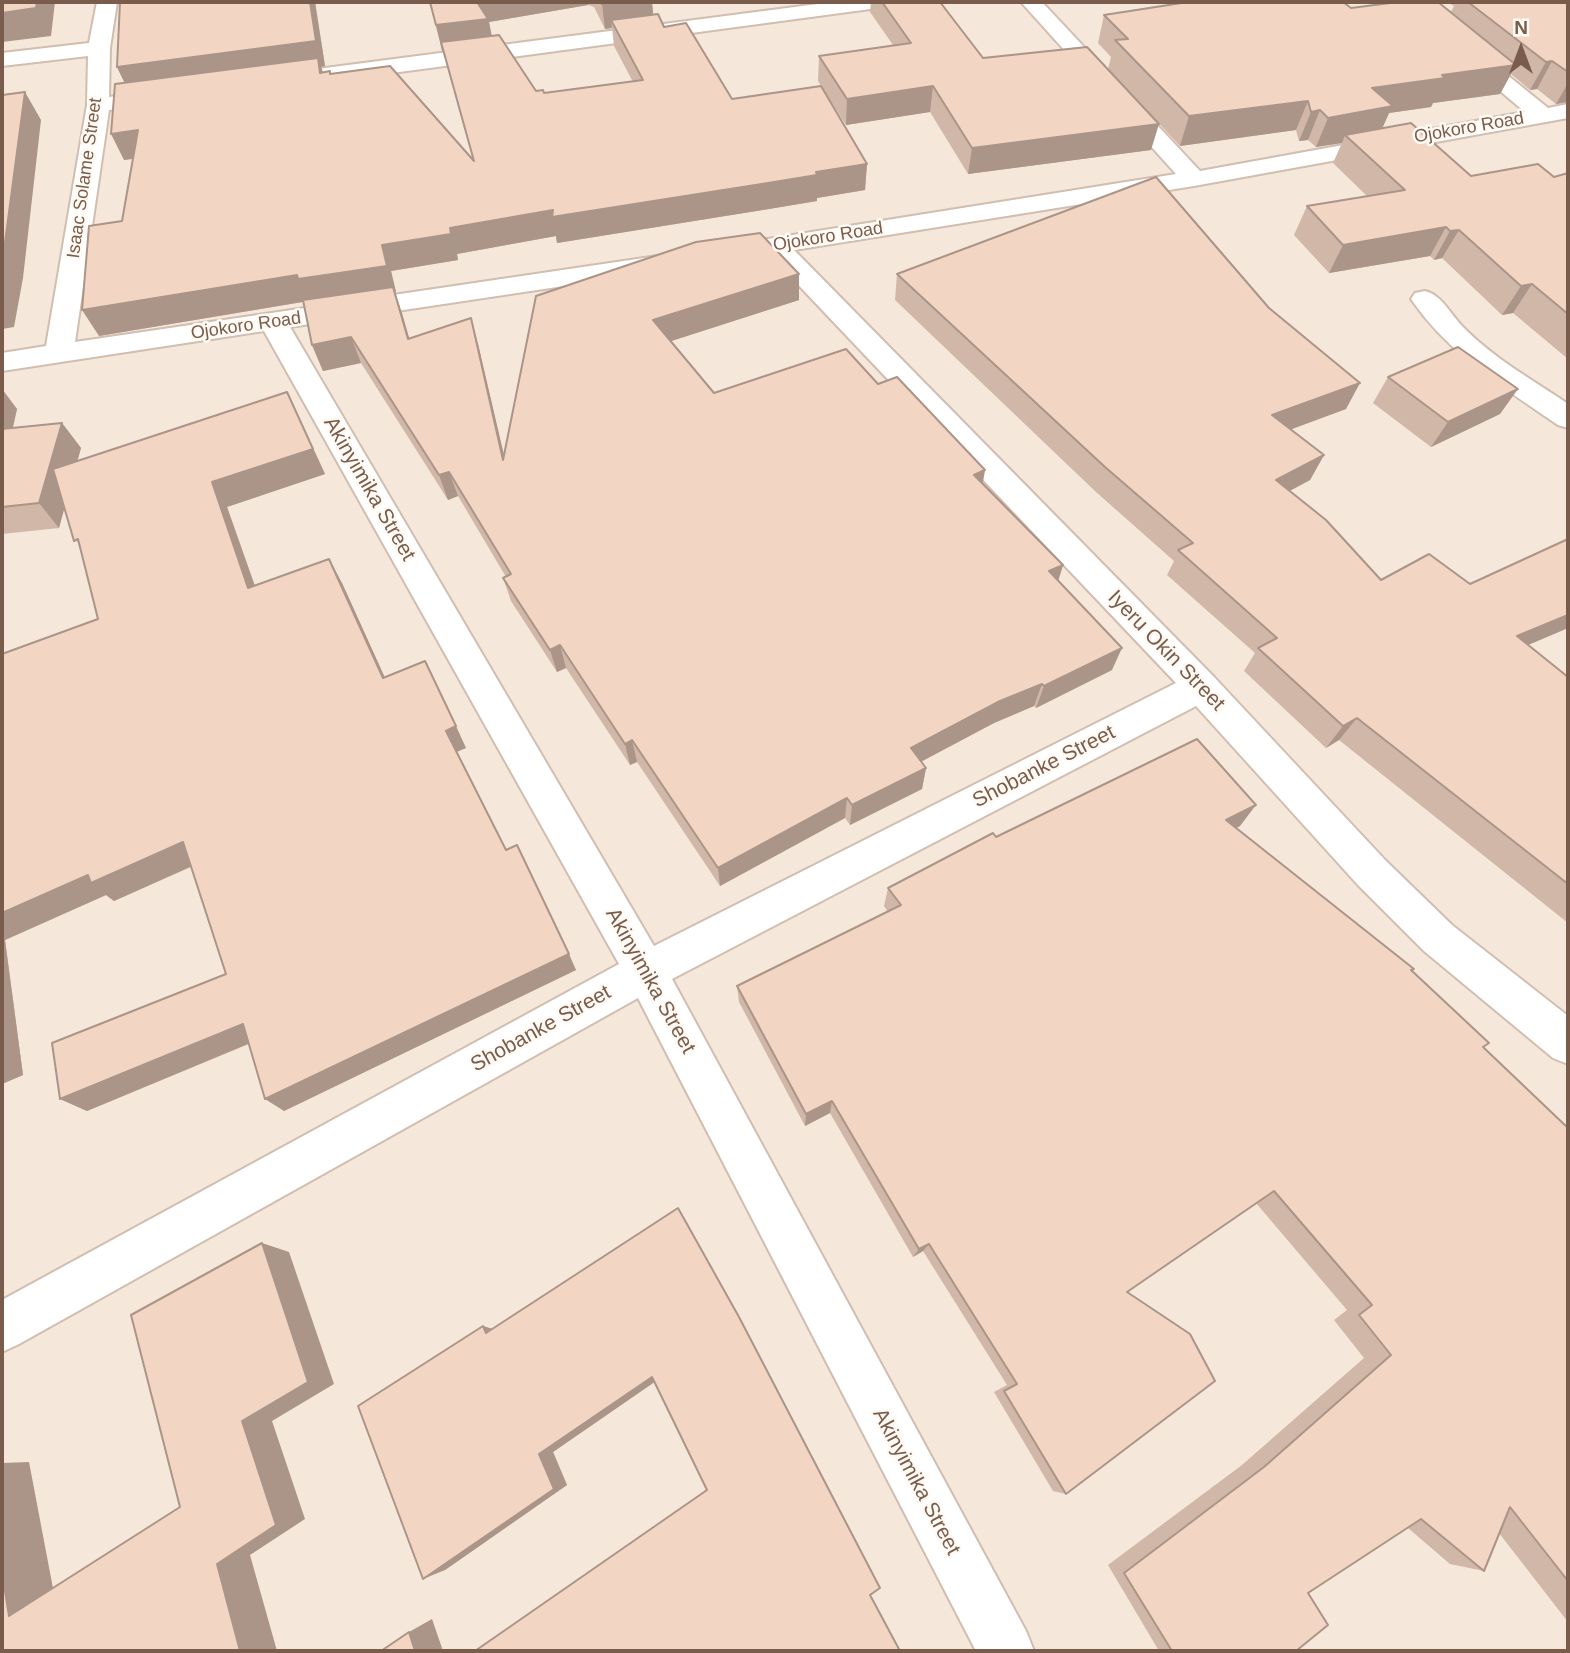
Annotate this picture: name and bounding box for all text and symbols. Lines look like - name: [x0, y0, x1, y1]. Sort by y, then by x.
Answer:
- north arrow: [1486, 14, 1556, 84]
- text: N: [1514, 17, 1528, 38]
- street label: Isaac Solame Street: [63, 96, 107, 260]
- street label: Ojokoro Road: [1412, 108, 1526, 148]
- street label: Ojokoro Road: [771, 218, 885, 256]
- street label: Ojokoro Road: [190, 308, 302, 344]
- street label: Akinyimika Street: [318, 412, 420, 566]
- street label: Iyeru Okin Street: [1102, 586, 1230, 716]
- street label: Shobanke Street: [969, 720, 1119, 814]
- street label: Akinyimika Street: [600, 904, 700, 1058]
- street label: Shobanke Street: [466, 980, 616, 1078]
- street label: Akinyimika Street: [867, 1404, 965, 1560]

